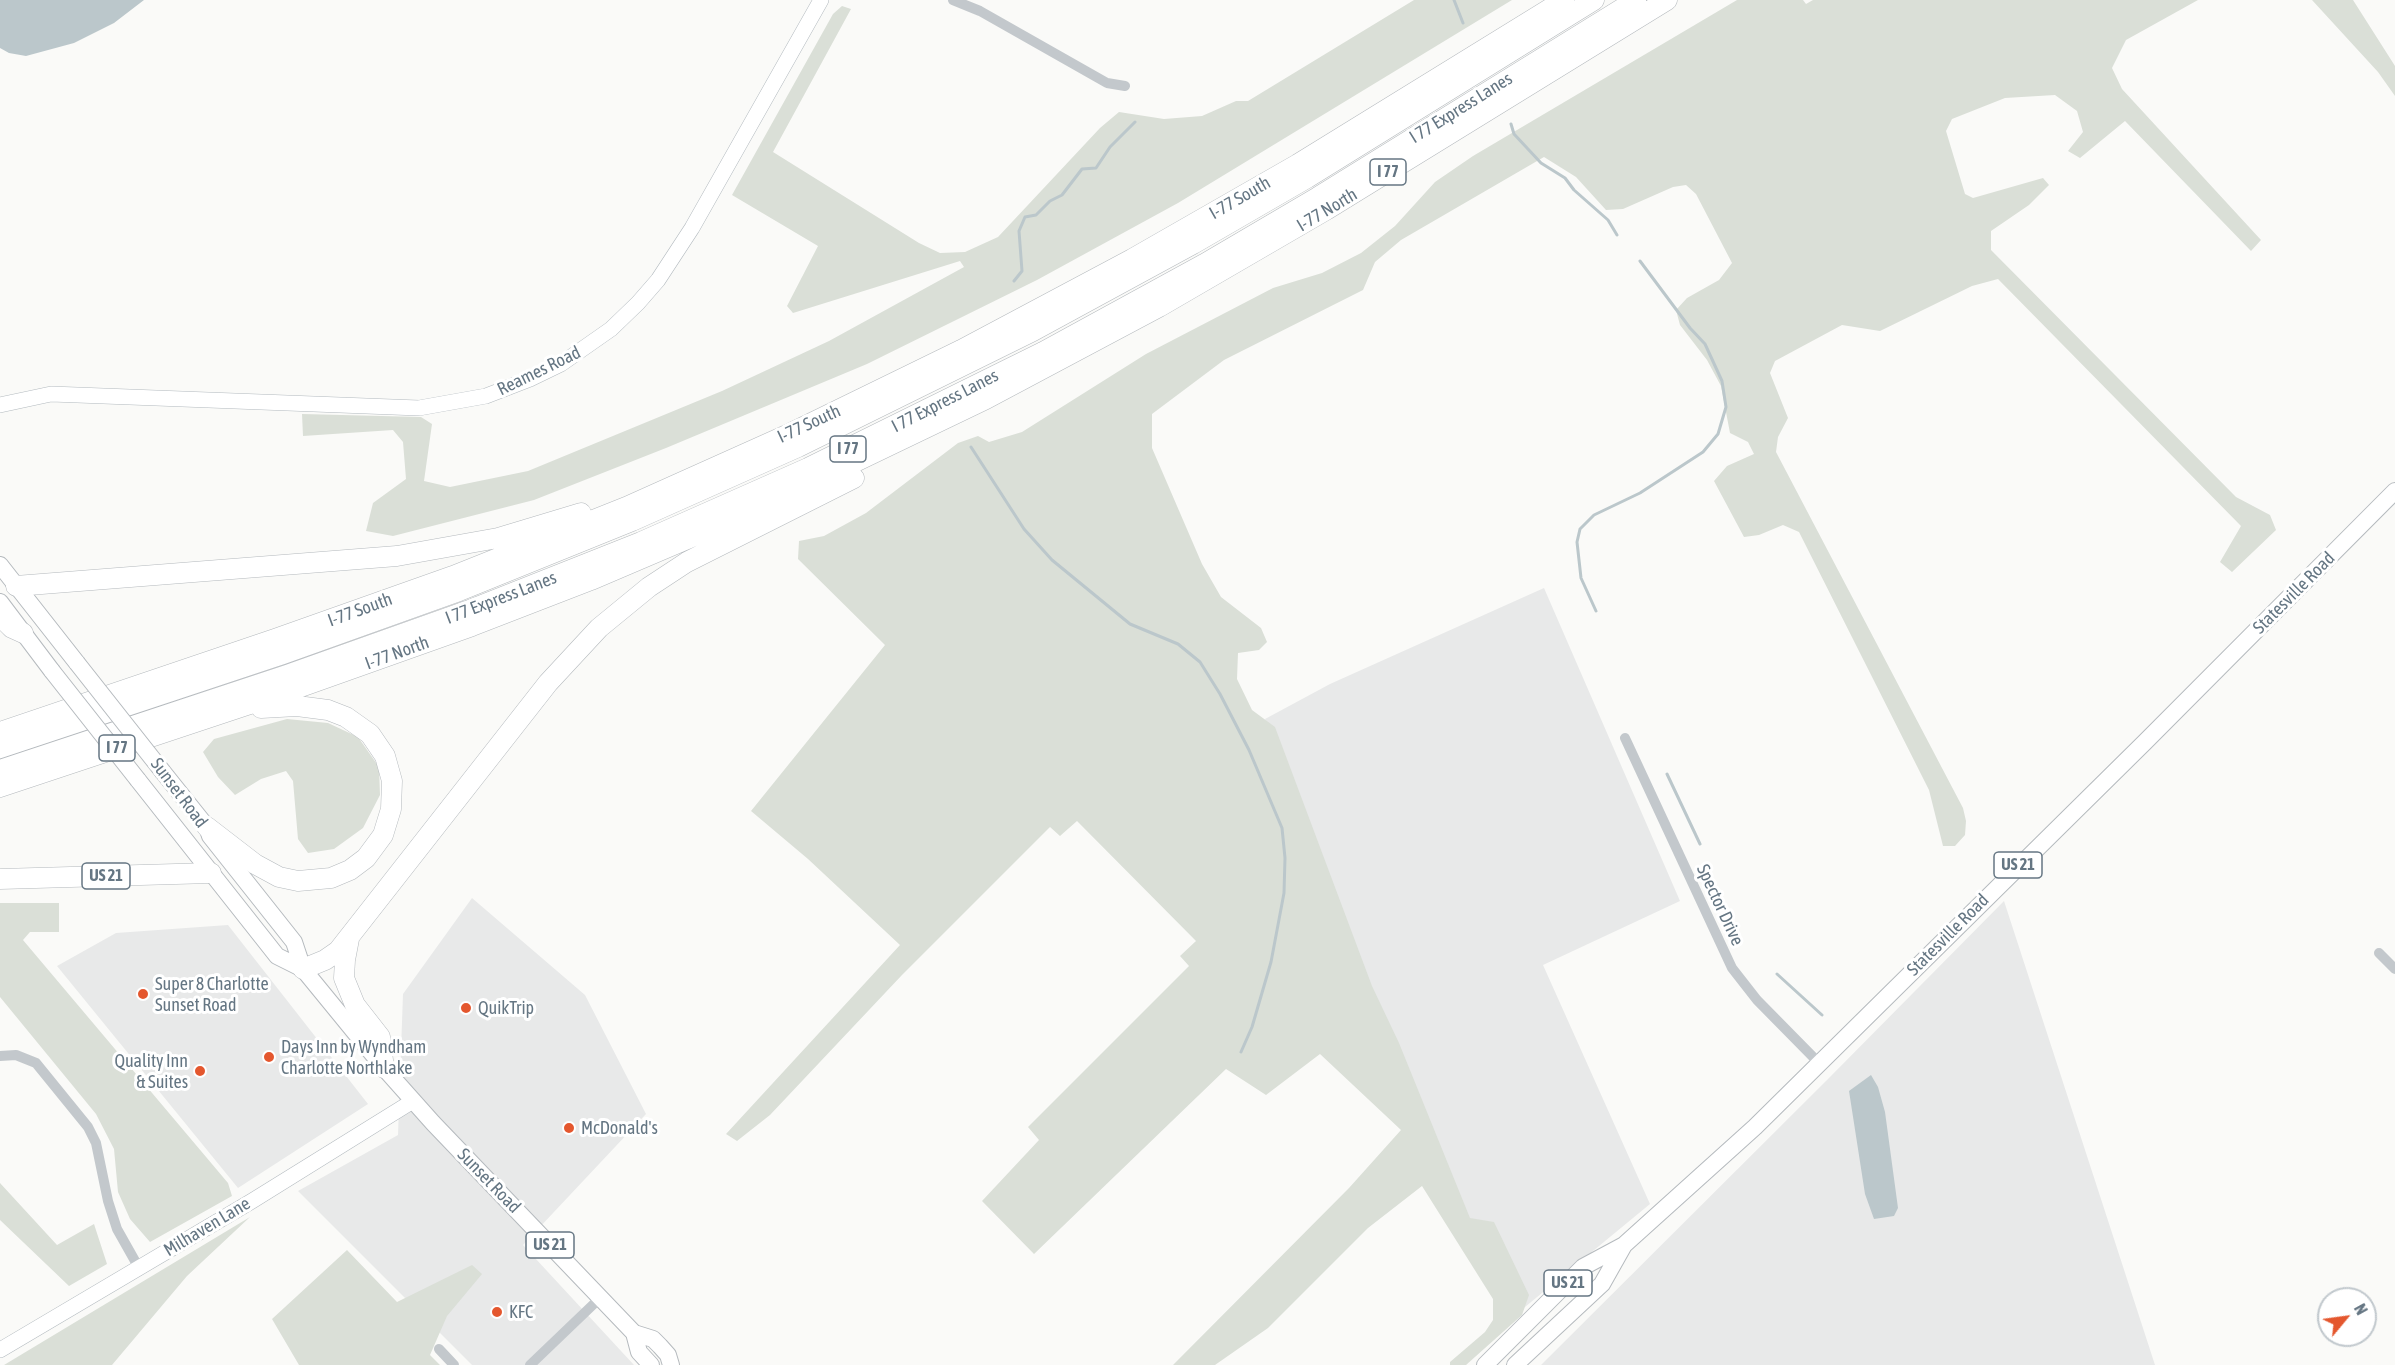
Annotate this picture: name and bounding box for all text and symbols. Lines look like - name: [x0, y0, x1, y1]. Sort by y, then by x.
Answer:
- street label: I 77 Express Lanes: [1406, 68, 1516, 148]
- road number: I 77: [1370, 159, 1406, 185]
- street label: I-77 South: [1206, 172, 1274, 224]
- street label: I-77 North: [1293, 184, 1361, 236]
- street label: Reames Road: [494, 342, 584, 400]
- street label: I 77 Express Lanes: [888, 365, 1002, 437]
- street label: I-77 South: [774, 400, 844, 448]
- road number: I 77: [830, 436, 866, 462]
- street label: Statesville Road: [2249, 548, 2339, 638]
- street label: I 77 Express Lanes: [442, 567, 560, 629]
- street label: I-77 South: [325, 588, 395, 632]
- street label: I-77 North: [362, 631, 432, 675]
- road number: I 77: [99, 735, 135, 761]
- street label: Sunset Road: [146, 754, 212, 832]
- road number: US 21: [1994, 852, 2042, 878]
- street label: Spector Drive: [1692, 861, 1748, 949]
- road number: US 21: [82, 863, 130, 889]
- street label: Statesville Road: [1903, 890, 1993, 980]
- place label: Super 8 Charlotte Sunset Road: [155, 973, 269, 1016]
- marker: Super 8 Charlotte Sunset Road: [136, 987, 150, 1001]
- place label: QuikTrip: [478, 997, 534, 1019]
- marker: QuikTrip: [459, 1001, 473, 1015]
- place label: Days Inn by Wyndham Charlotte Northlake: [281, 1036, 426, 1078]
- place label: Quality Inn & Suites: [114, 1050, 188, 1092]
- marker: Days Inn by Wyndham Charlotte Northlake: [262, 1050, 276, 1064]
- marker: Quality Inn & Suites: [193, 1064, 207, 1078]
- place label: McDonald's: [581, 1117, 658, 1139]
- marker: McDonald's: [562, 1121, 576, 1135]
- street label: Sunset Road: [453, 1144, 525, 1218]
- street label: Milhaven Lane: [160, 1193, 254, 1261]
- road number: US 21: [526, 1232, 574, 1258]
- road number: US 21: [1544, 1270, 1592, 1296]
- north arrow: [2317, 1287, 2377, 1347]
- place label: KFC: [509, 1301, 533, 1323]
- text: N: [2351, 1301, 2371, 1318]
- marker: KFC: [490, 1305, 504, 1319]

